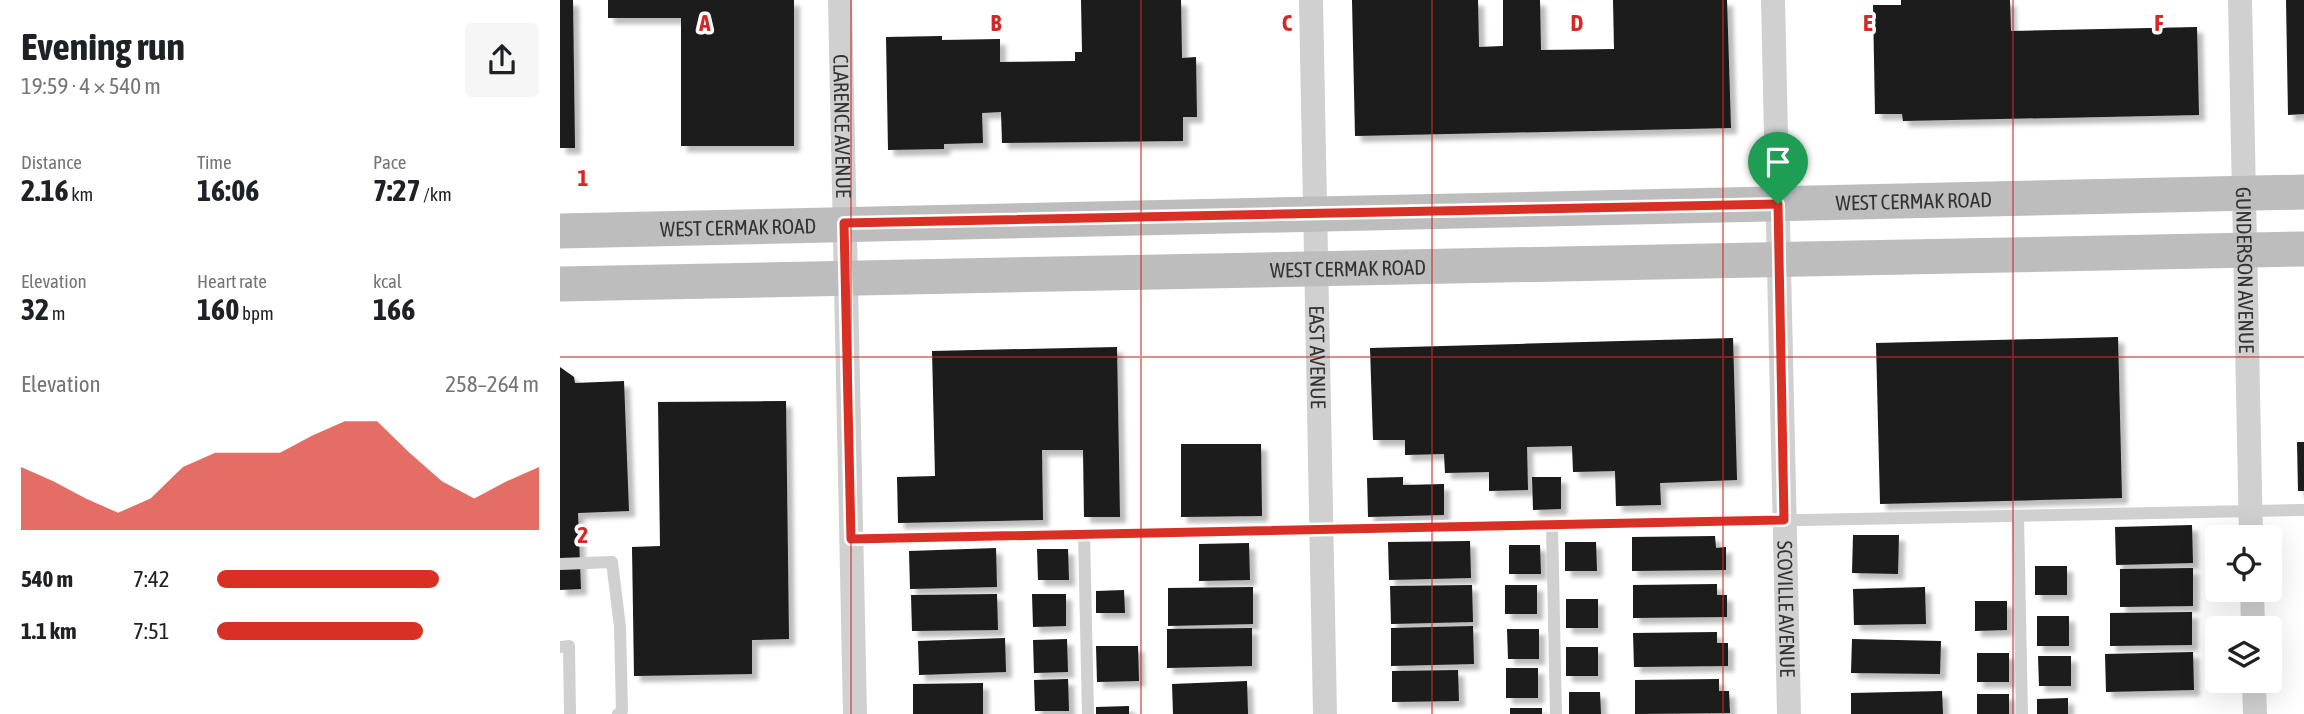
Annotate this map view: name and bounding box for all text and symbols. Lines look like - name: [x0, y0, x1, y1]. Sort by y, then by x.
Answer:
- text: A: [698, 10, 711, 36]
- text: B: [991, 10, 1002, 36]
- text: C: [1282, 10, 1293, 36]
- text: D: [1571, 10, 1584, 36]
- text: E: [1863, 10, 1873, 36]
- text: F: [2154, 10, 2164, 36]
- button: share: [465, 23, 539, 97]
- text: Evening run: [21, 25, 185, 68]
- street label: CLARENCE AVENUE: [829, 54, 856, 198]
- text: 19:59 · 4 × 540 m: [21, 73, 161, 99]
- pin: [1748, 132, 1808, 204]
- icon: arrive: [1759, 143, 1797, 181]
- text: Distance: [21, 151, 82, 173]
- text: Time: [197, 151, 232, 173]
- text: Pace: [373, 151, 406, 173]
- text: 1: [578, 165, 589, 191]
- text: 2.16: [21, 173, 69, 207]
- text: 16:06: [197, 173, 259, 207]
- text: 7:27: [373, 173, 421, 207]
- text: km: [69, 183, 93, 205]
- text: /km: [421, 183, 452, 205]
- street label: WEST CERMAK ROAD: [1835, 187, 1992, 214]
- street label: GUNDERSON AVENUE: [2232, 187, 2259, 353]
- street label: WEST CERMAK ROAD: [660, 213, 816, 241]
- street label: WEST CERMAK ROAD: [1269, 255, 1426, 282]
- text: Elevation: [21, 270, 87, 292]
- text: Heart rate: [197, 270, 267, 292]
- text: kcal: [373, 270, 402, 292]
- text: 32: [21, 292, 49, 326]
- text: 160: [197, 292, 239, 326]
- text: 166: [373, 292, 415, 326]
- text: m: [49, 302, 66, 324]
- text: bpm: [239, 302, 274, 324]
- street label: EAST AVENUE: [1305, 305, 1331, 409]
- text: Elevation: [21, 371, 101, 397]
- text: 258–264 m: [445, 371, 539, 397]
- text: 2: [578, 522, 588, 548]
- map controls: [2205, 525, 2282, 693]
- button: locate: [2205, 525, 2282, 602]
- street label: SCOVILLE AVENUE: [1773, 540, 1800, 677]
- text: 540 m: [21, 566, 73, 592]
- text: 7:42: [133, 566, 170, 592]
- button: layers: [2205, 616, 2282, 693]
- text: 1.1 km: [21, 618, 77, 644]
- text: 7:51: [133, 618, 170, 644]

